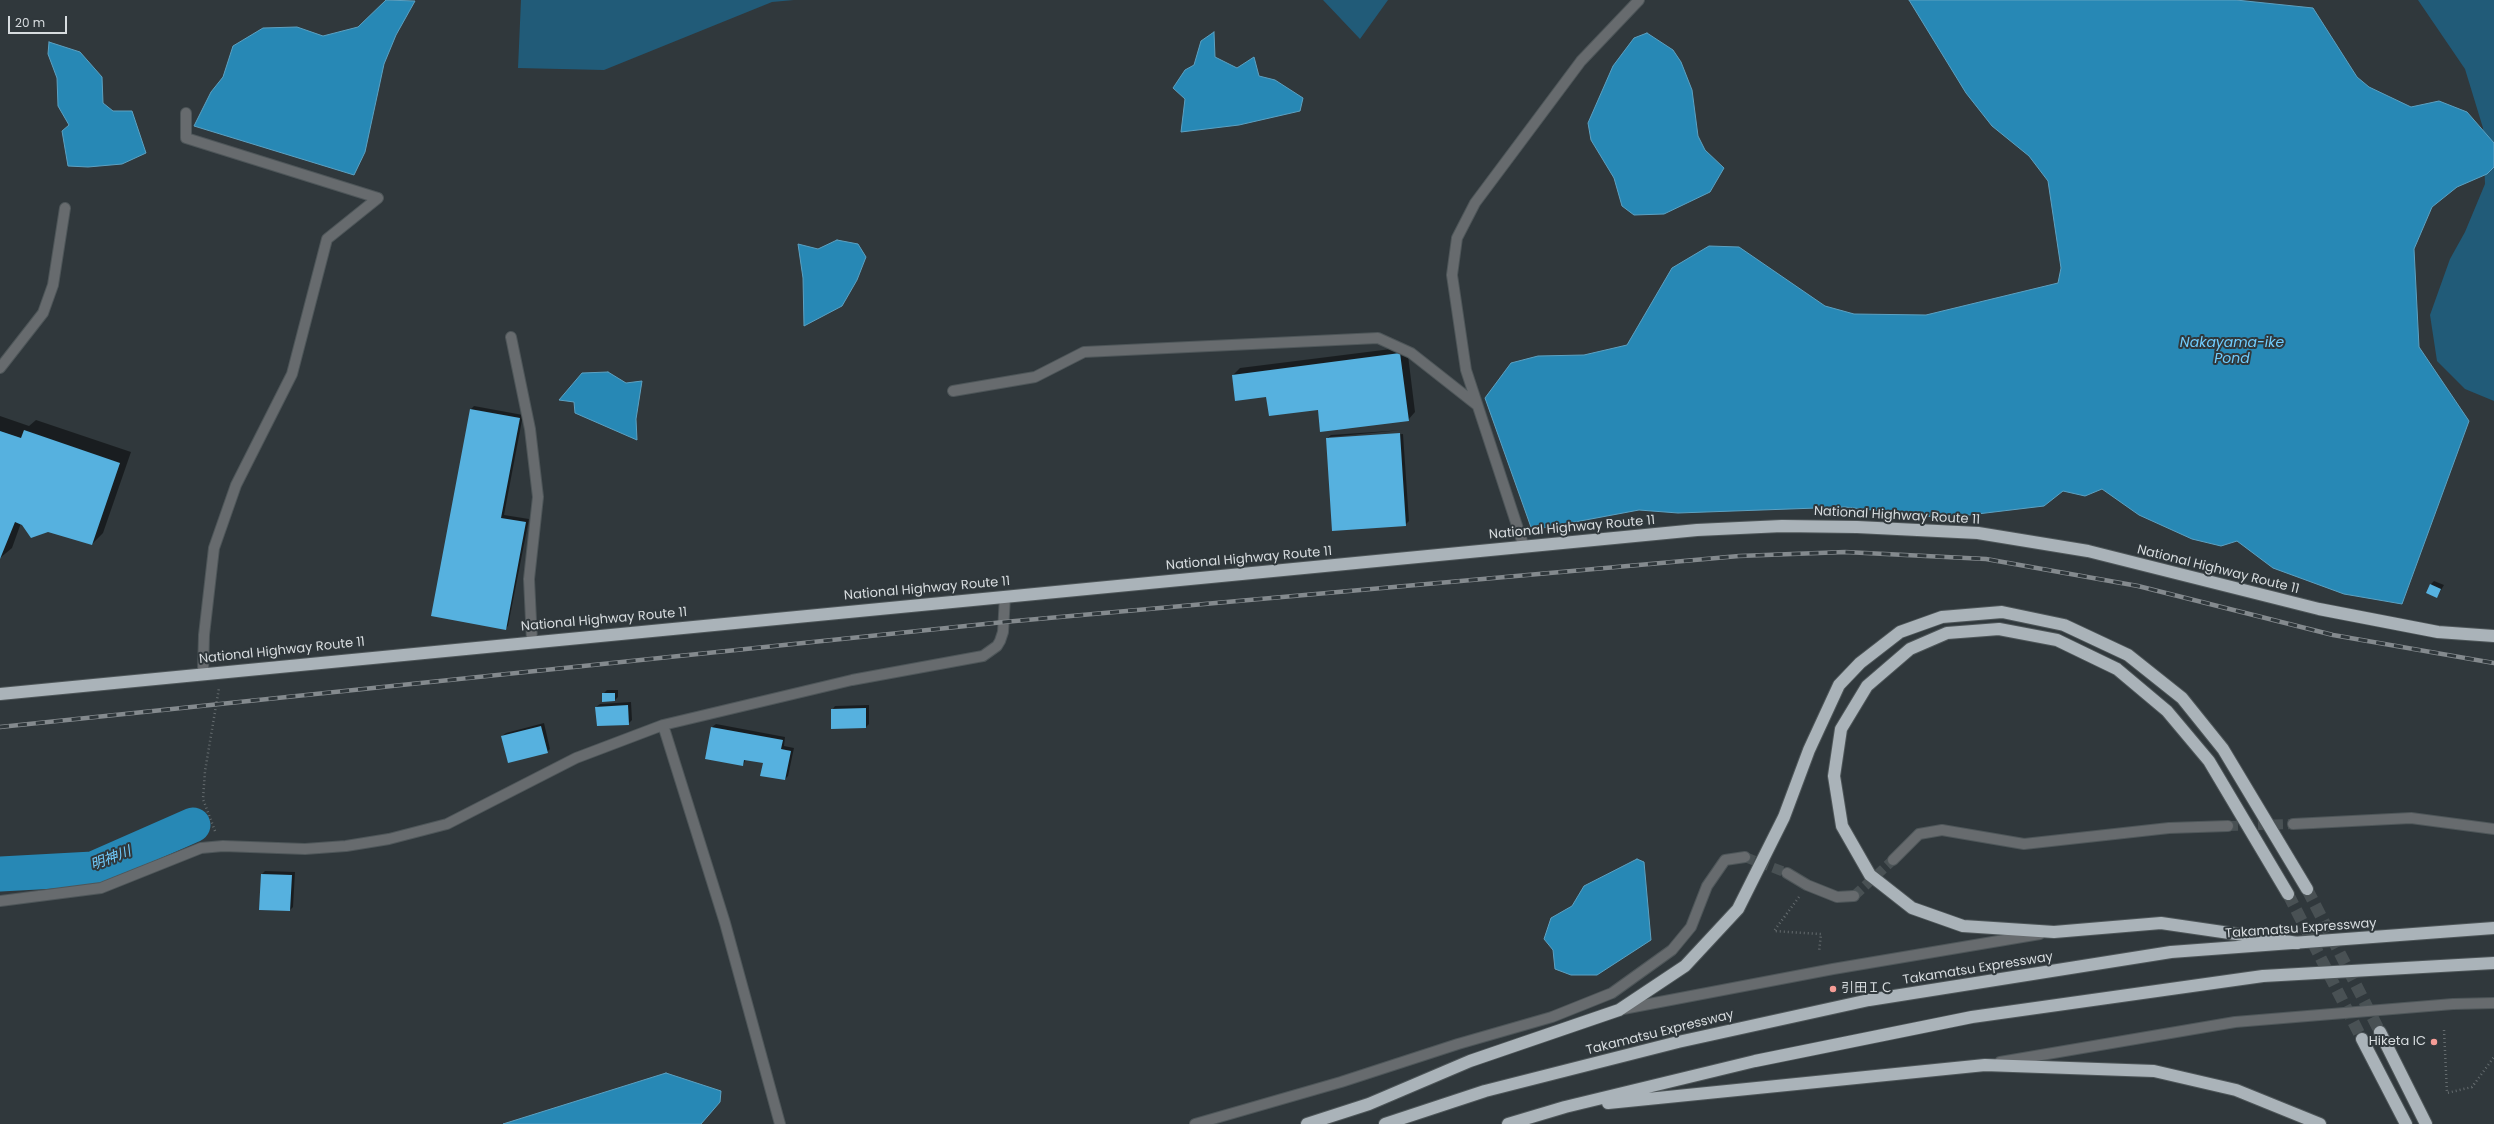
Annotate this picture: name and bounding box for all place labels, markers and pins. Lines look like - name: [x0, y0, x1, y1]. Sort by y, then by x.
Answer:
- place label: 引田ＩＣ: [1841, 981, 1893, 997]
- marker: 引田ＩＣ: [1828, 984, 1838, 994]
- place label: Hiketa IC: [2369, 1034, 2426, 1050]
- marker: Hiketa IC: [2429, 1037, 2439, 1047]

